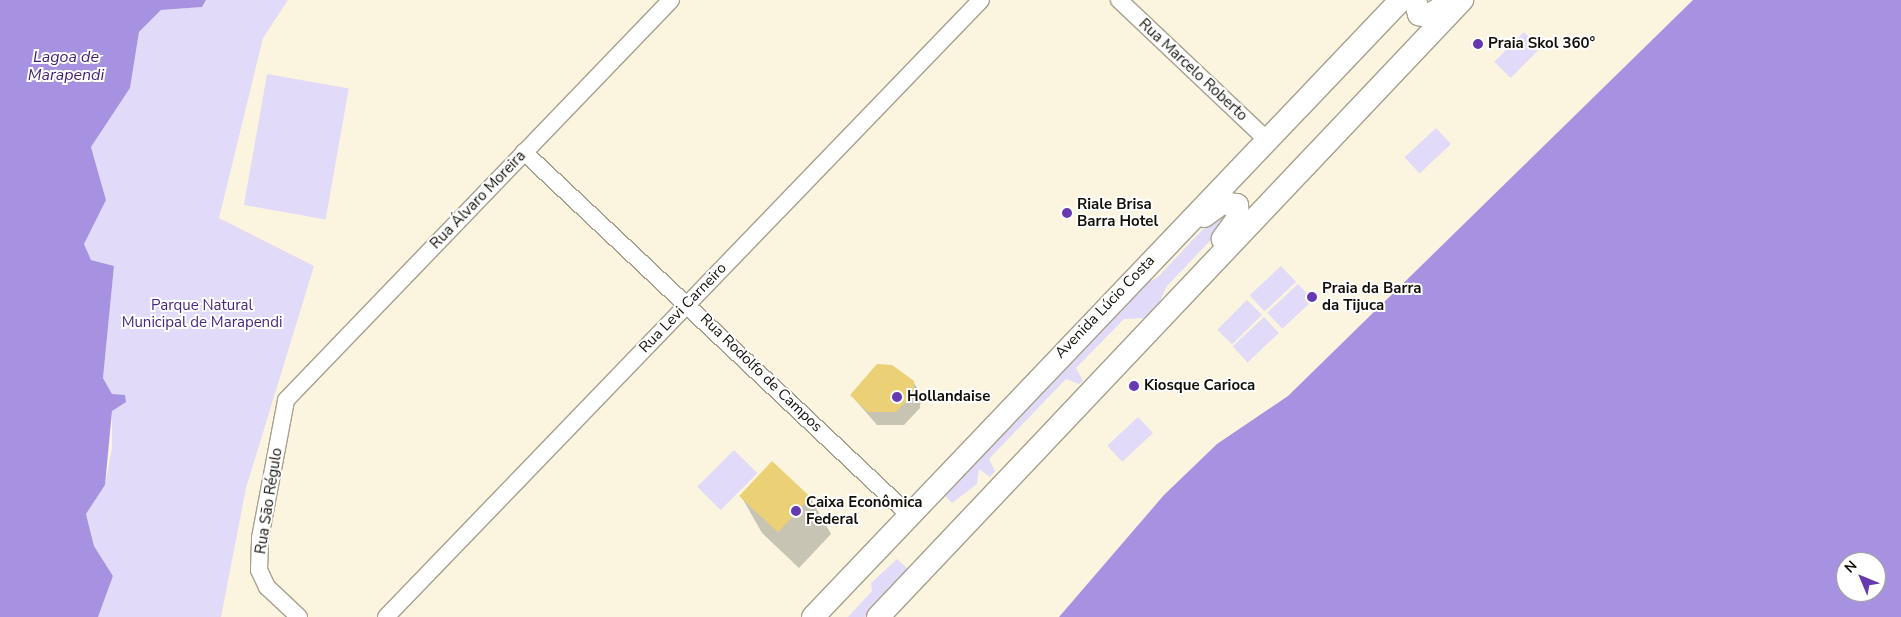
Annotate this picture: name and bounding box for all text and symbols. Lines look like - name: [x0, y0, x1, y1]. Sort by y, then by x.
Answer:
- street label: Rua Marcelo Roberto: [1135, 15, 1251, 125]
- place label: Praia Skol 360°: [1488, 35, 1595, 53]
- marker: Praia Skol 360°: [1472, 38, 1484, 50]
- water label: Lagoa de Marapendi: [28, 47, 104, 85]
- street label: Rua Álvaro Moreira: [427, 147, 529, 253]
- place label: Riale Brisa Barra Hotel: [1077, 195, 1158, 230]
- marker: Riale Brisa Barra Hotel: [1061, 207, 1073, 219]
- street label: Avenida Lúcio Costa: [1051, 252, 1159, 362]
- street label: Rua Levi Carneiro: [636, 259, 730, 357]
- place label: Praia da Barra da Tijuca: [1322, 279, 1421, 314]
- marker: Praia da Barra da Tijuca: [1306, 291, 1318, 303]
- park label: Parque Natural Municipal de Marapendi: [122, 296, 282, 331]
- street label: Rua Rodolfo de Campos: [696, 310, 826, 436]
- place label: Kiosque Carioca: [1144, 377, 1255, 395]
- marker: Kiosque Carioca: [1128, 380, 1140, 392]
- place label: Hollandaise: [907, 388, 990, 406]
- marker: Hollandaise: [891, 391, 903, 403]
- street label: Rua São Régulo: [252, 447, 286, 555]
- place label: Caixa Econômica Federal: [806, 493, 922, 528]
- marker: Caixa Econômica Federal: [790, 505, 802, 517]
- north arrow: [1836, 552, 1886, 602]
- text: N: [1840, 556, 1861, 577]

